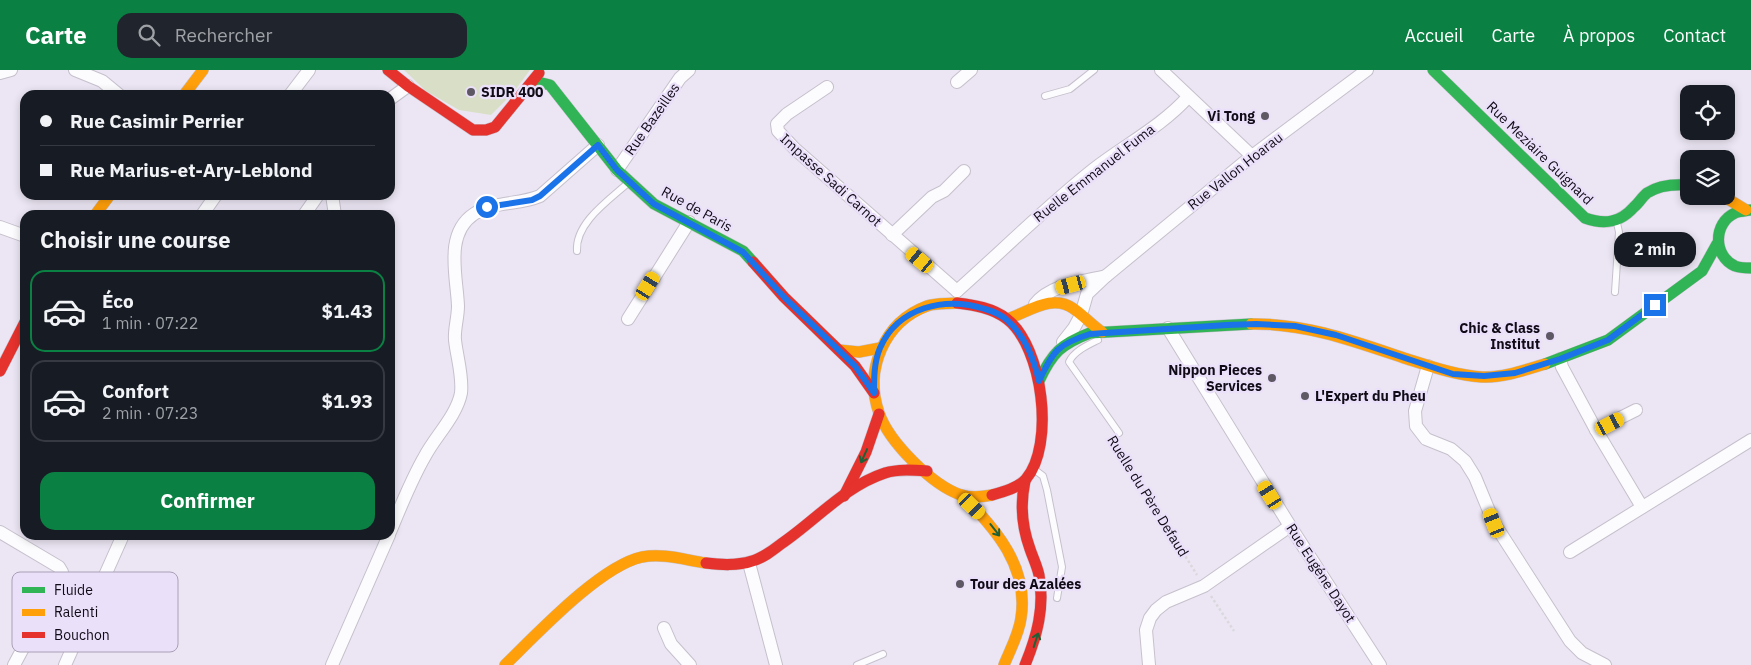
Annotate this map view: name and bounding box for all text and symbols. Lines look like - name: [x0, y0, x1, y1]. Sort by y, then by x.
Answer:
- search box: [117, 13, 467, 58]
- text: Carte: [25, 19, 87, 51]
- icon: search: [135, 21, 163, 49]
- text: Rechercher: [175, 23, 272, 47]
- text: Accueil: [1404, 24, 1463, 47]
- text: Carte: [1491, 24, 1535, 47]
- text: À propos: [1563, 24, 1635, 47]
- text: Contact: [1663, 24, 1726, 47]
- street label: Rue Bazeilles: [621, 79, 684, 159]
- place label: SIDR 400: [481, 83, 543, 101]
- map controls: [1680, 85, 1735, 205]
- button: locate: [1680, 85, 1735, 140]
- marker: SIDR 400: [465, 86, 477, 98]
- street label: Rue Meziaire Guignard: [1483, 98, 1597, 208]
- place label: Vi Tong: [1207, 107, 1255, 125]
- text: Rue Casimir Perrier: [70, 109, 244, 133]
- marker: Vi Tong: [1259, 110, 1271, 122]
- street label: Ruelle Emmanuel Fuma: [1030, 120, 1159, 226]
- street label: Rue Vallon Hoarau: [1184, 128, 1286, 214]
- street label: Impasse Sadi Carnot: [776, 130, 886, 230]
- button: layers: [1680, 150, 1735, 205]
- text: Rue Marius-et-Ary-Leblond: [70, 158, 313, 182]
- street label: Rue de Paris: [658, 182, 736, 236]
- route start: [476, 196, 498, 218]
- text: Choisir une course: [40, 225, 231, 254]
- callout: 2 min: [1614, 232, 1696, 268]
- text: 2 min: [1634, 239, 1676, 259]
- car: [903, 245, 936, 275]
- car: [633, 269, 662, 303]
- car: [1054, 274, 1087, 296]
- icon: car: [42, 289, 87, 334]
- text: Éco: [102, 289, 134, 313]
- route end: [1644, 294, 1666, 316]
- text: $1.43: [321, 299, 373, 323]
- text: 1 min · 07:22: [102, 313, 198, 333]
- place label: Chic & Class Institut: [1459, 319, 1540, 353]
- marker: Chic & Class Institut: [1544, 330, 1556, 342]
- place label: Nippon Pieces Services: [1168, 361, 1262, 395]
- marker: Nippon Pieces Services: [1266, 372, 1278, 384]
- icon: car: [42, 379, 87, 424]
- text: Confort: [102, 379, 169, 403]
- place label: L'Expert du Pheu: [1315, 387, 1426, 405]
- text: $1.93: [321, 389, 373, 413]
- marker: L'Expert du Pheu: [1299, 390, 1311, 402]
- text: 2 min · 07:23: [102, 403, 198, 423]
- car: [1593, 411, 1626, 437]
- street label: Ruelle du Père Defaud: [1103, 432, 1193, 560]
- one-way arrow: [858, 448, 868, 463]
- button: Confirmer: [40, 472, 375, 530]
- car: [1255, 478, 1284, 512]
- car: [955, 490, 988, 522]
- car: [1481, 506, 1506, 540]
- street label: Rue Eugéne Dayot: [1282, 520, 1360, 626]
- one-way arrow: [990, 523, 1001, 536]
- legend: [12, 572, 178, 652]
- place label: Tour des Azalées: [970, 575, 1081, 593]
- marker: Tour des Azalées: [954, 578, 966, 590]
- text: Fluide: [54, 581, 93, 599]
- text: Ralenti: [54, 603, 98, 621]
- text: Bouchon: [54, 626, 110, 644]
- one-way arrow: [1031, 632, 1041, 648]

